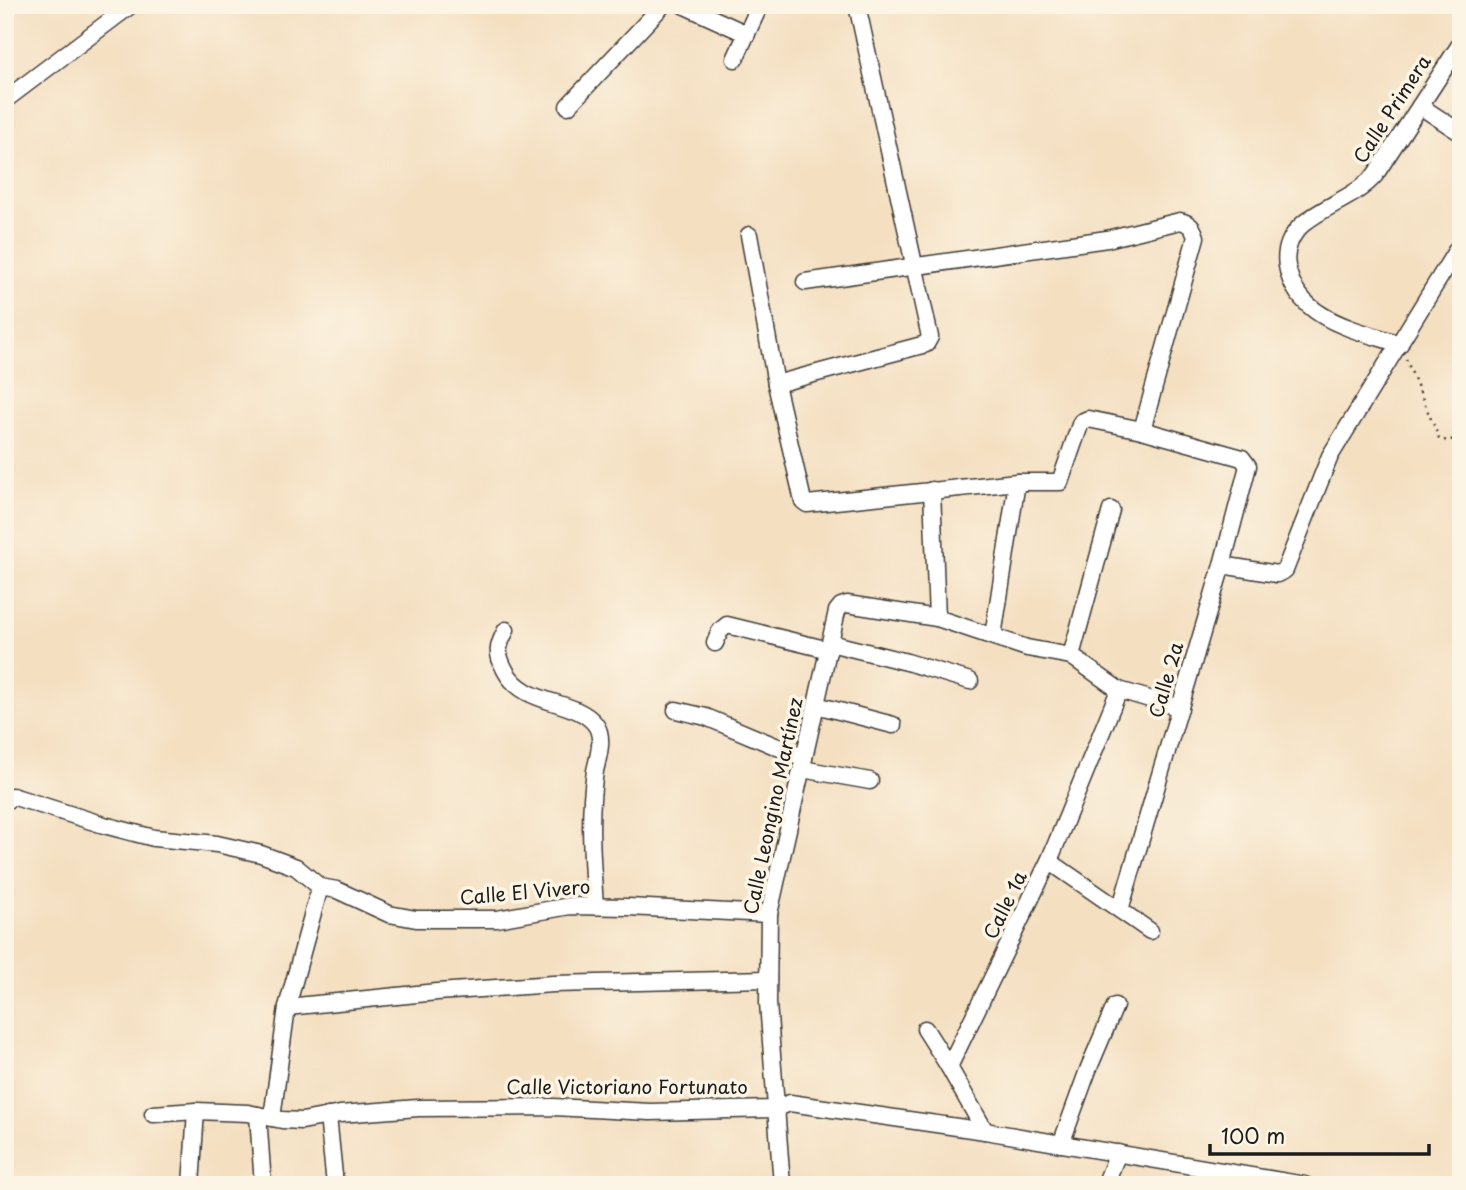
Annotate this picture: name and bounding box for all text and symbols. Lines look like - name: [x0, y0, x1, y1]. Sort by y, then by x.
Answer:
- street label: Calle Primera: [1346, 48, 1437, 168]
- street label: Calle 2a: [1141, 639, 1189, 721]
- street label: Calle Leongino Martínez: [735, 695, 809, 917]
- street label: Calle 1a: [976, 866, 1033, 943]
- street label: Calle El Vivero: [458, 871, 591, 911]
- street label: Calle Victoriano Fortunato: [506, 1072, 748, 1100]
- scale bar: [1210, 1113, 1429, 1157]
- text: 100 m: [1221, 1119, 1285, 1151]

